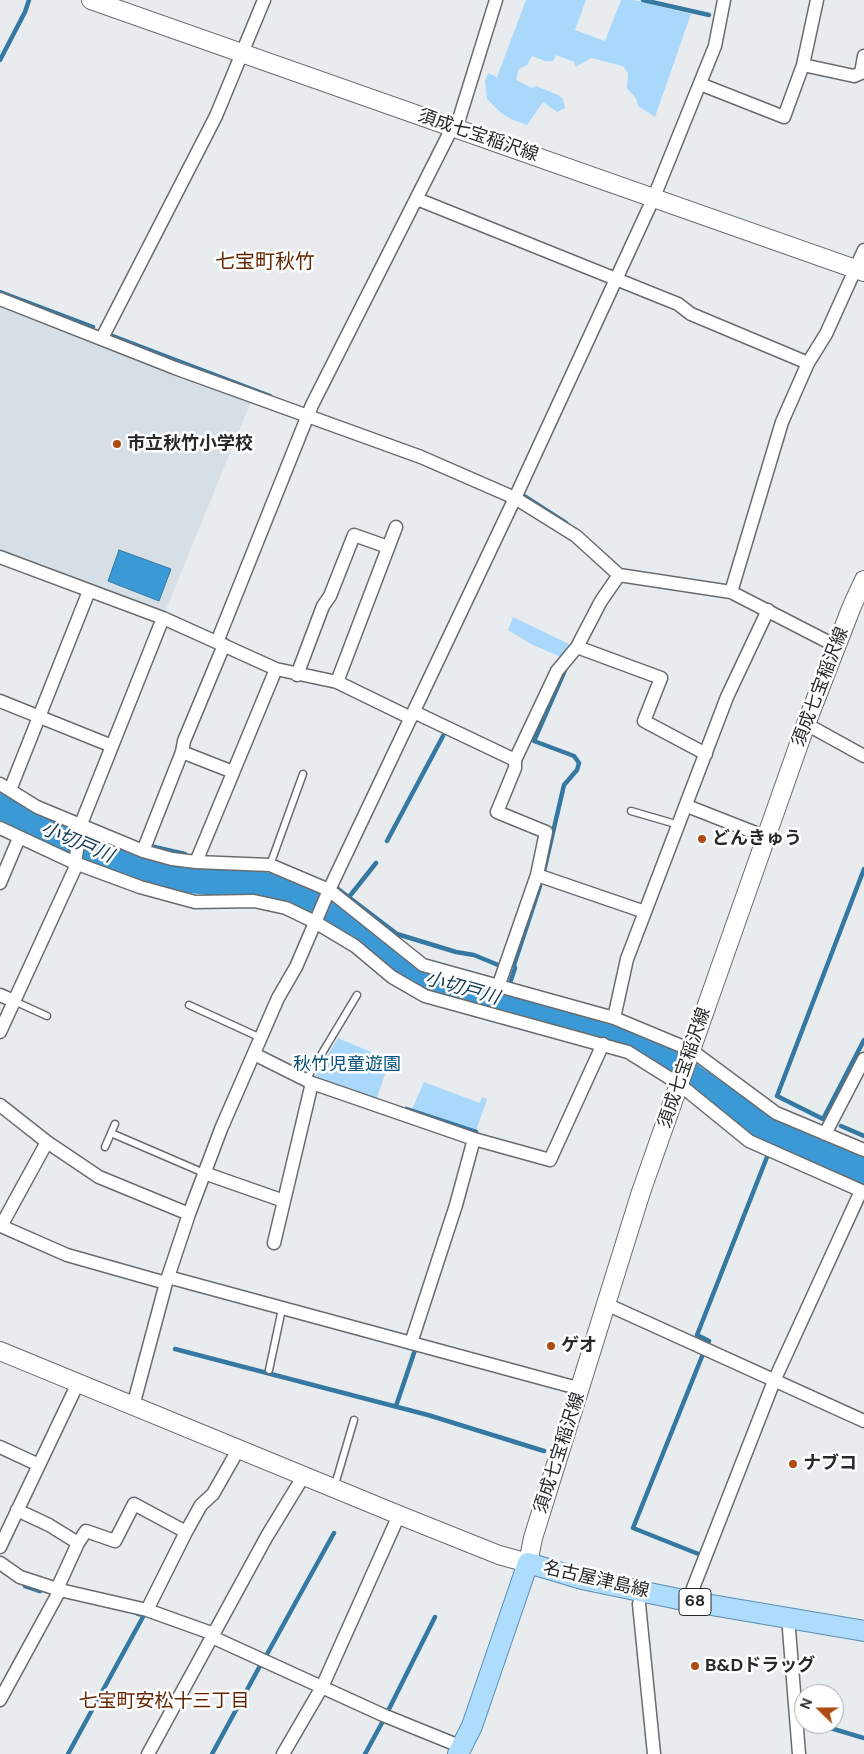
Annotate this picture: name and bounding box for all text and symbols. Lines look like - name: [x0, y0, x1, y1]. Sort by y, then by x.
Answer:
- street label: 須成七宝稲沢線: [415, 105, 541, 167]
- district label: 七宝町秋竹: [215, 251, 315, 275]
- place label: 市立秋竹小学校: [127, 433, 253, 455]
- marker: 市立秋竹小学校: [111, 438, 123, 450]
- street label: 須成七宝稲沢線: [788, 624, 854, 750]
- water label: 小切戸川: [38, 818, 116, 868]
- place label: どんきゅう: [712, 828, 802, 850]
- marker: どんきゅう: [696, 833, 708, 845]
- water label: 小切戸川: [422, 968, 502, 1010]
- street label: 須成七宝稲沢線: [654, 1005, 716, 1131]
- park label: 秋竹児童遊園: [293, 1054, 401, 1076]
- place label: ゲオ: [561, 1335, 597, 1357]
- marker: ゲオ: [545, 1340, 557, 1352]
- street label: 須成七宝稲沢線: [530, 1390, 590, 1516]
- place label: ナブコ: [803, 1453, 857, 1475]
- marker: ナブコ: [787, 1458, 799, 1470]
- street label: 名古屋津島線: [541, 1557, 651, 1603]
- road number: 68: [679, 1588, 711, 1615]
- place label: B&Dドラッグ: [705, 1655, 815, 1677]
- marker: B&Dドラッグ: [689, 1660, 701, 1672]
- north arrow: [794, 1684, 844, 1734]
- district label: 七宝町安松十三丁目: [79, 1691, 249, 1713]
- text: N: [796, 1696, 816, 1712]

